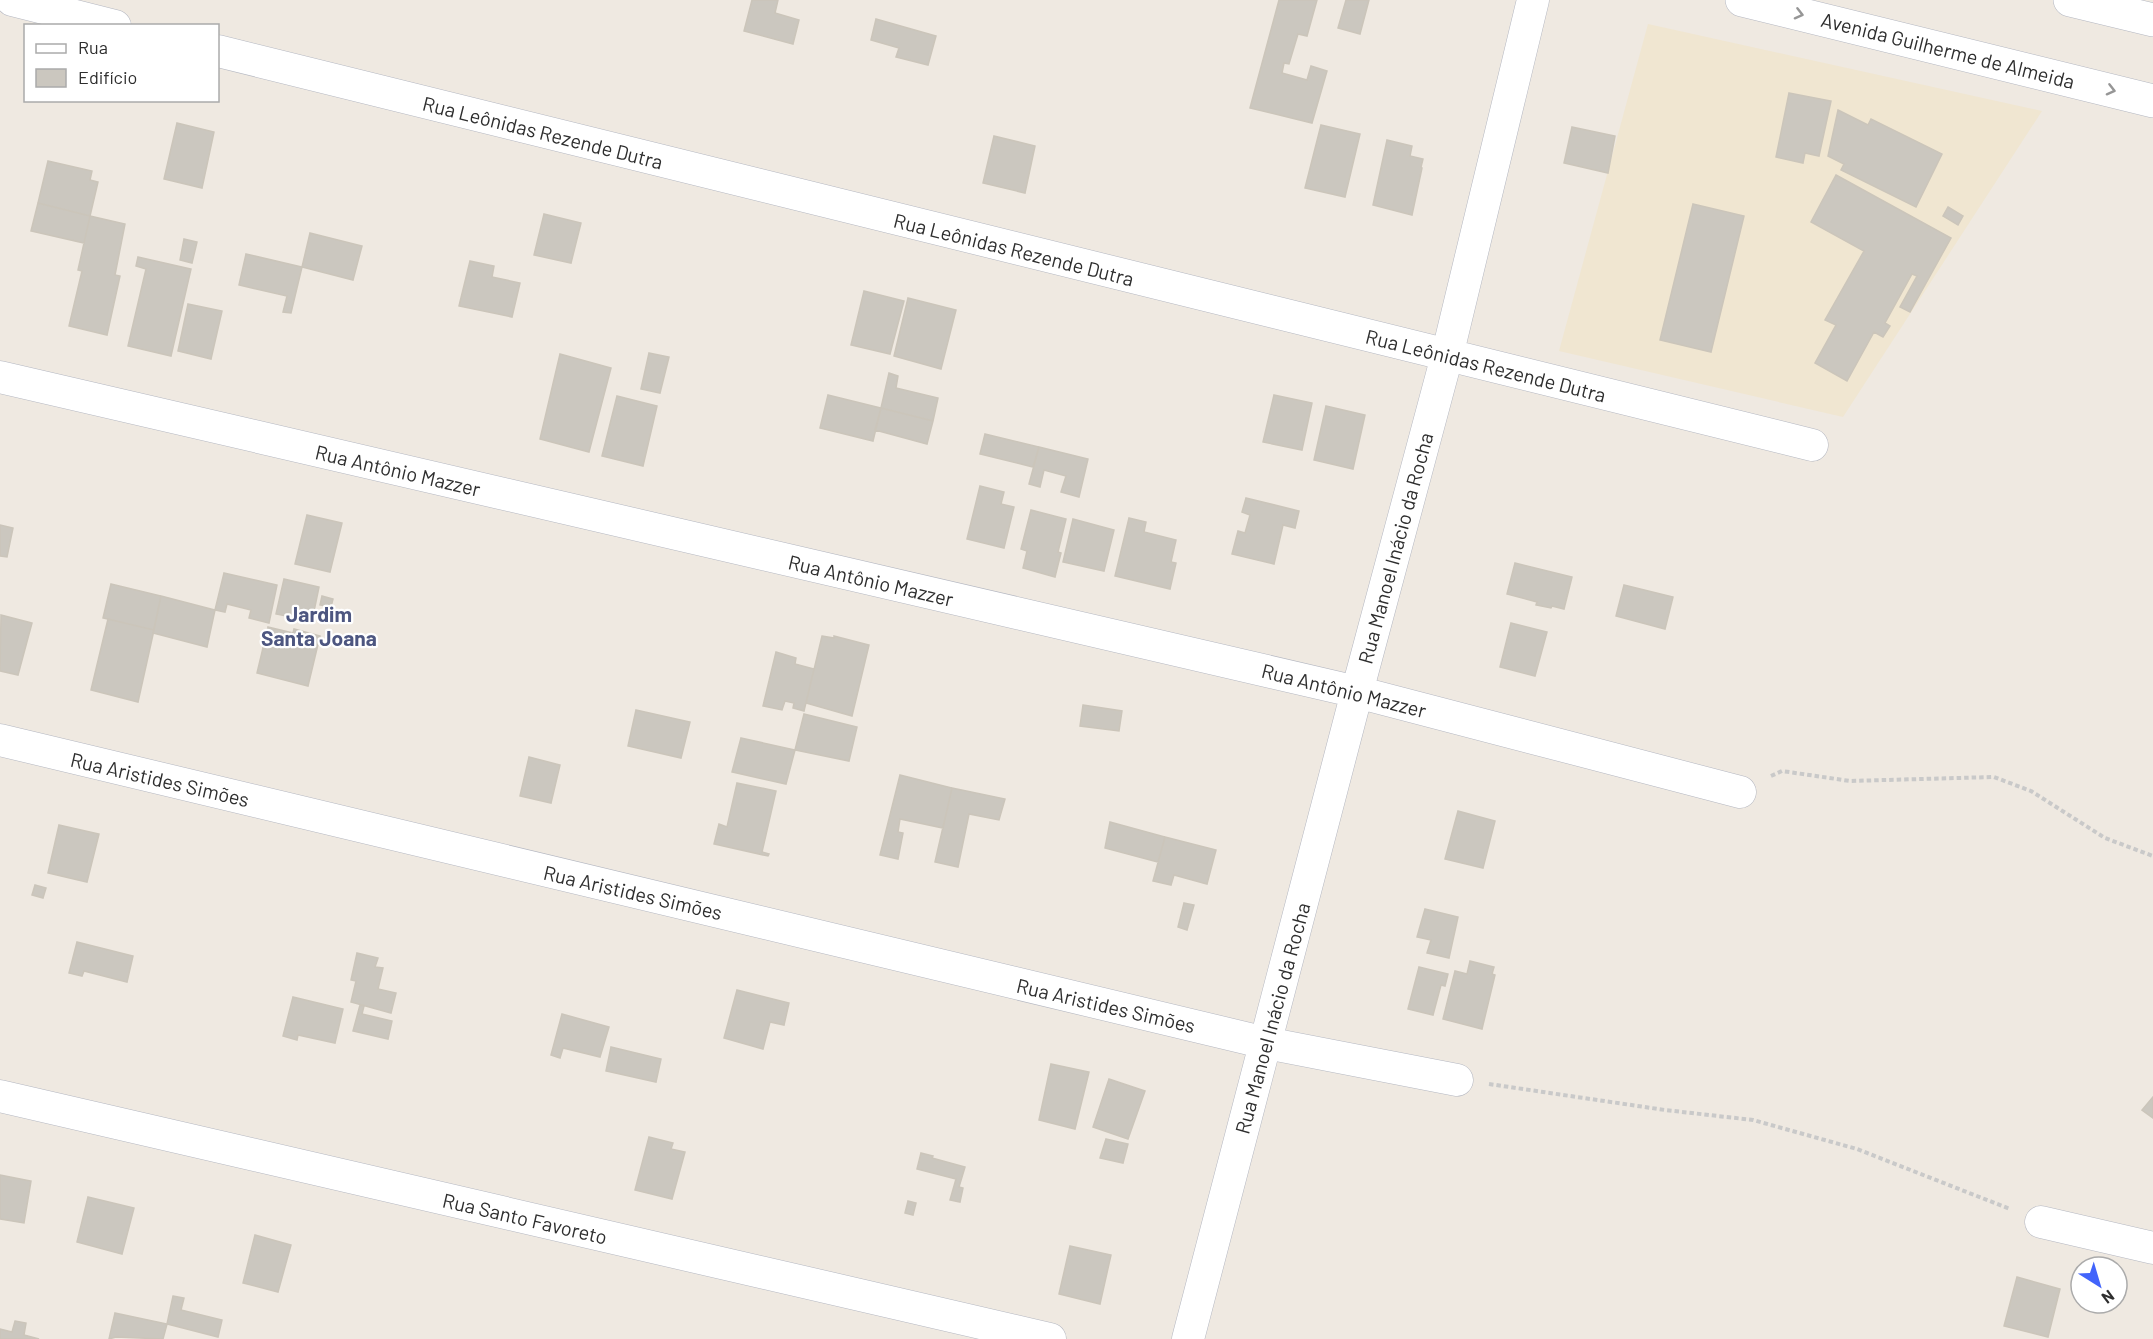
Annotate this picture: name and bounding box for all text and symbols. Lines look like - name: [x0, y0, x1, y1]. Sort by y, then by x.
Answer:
- one-way arrow: [1794, 6, 1804, 19]
- street label: Avenida Guilherme de Almeida: [1819, 7, 2077, 93]
- legend: [24, 24, 219, 102]
- text: Rua: [78, 36, 108, 58]
- text: Edifício: [78, 66, 137, 88]
- one-way arrow: [2106, 83, 2116, 96]
- street label: Rua Leônidas Rezende Dutra: [420, 91, 666, 173]
- street label: Rua Leônidas Rezende Dutra: [891, 208, 1137, 290]
- street label: Rua Leônidas Rezende Dutra: [1363, 324, 1609, 406]
- street label: Rua Manoel Inácio da Rocha: [1353, 430, 1437, 666]
- street label: Rua Antônio Mazzer: [313, 439, 483, 501]
- street label: Rua Antônio Mazzer: [786, 549, 956, 611]
- district label: Jardim Santa Joana: [261, 601, 377, 650]
- street label: Rua Antônio Mazzer: [1259, 658, 1429, 722]
- street label: Rua Aristides Simões: [68, 747, 252, 811]
- street label: Rua Aristides Simões: [541, 860, 725, 924]
- street label: Rua Manoel Inácio da Rocha: [1230, 900, 1314, 1136]
- street label: Rua Aristides Simões: [1014, 973, 1198, 1037]
- street label: Rua Santo Favoreto: [440, 1187, 610, 1249]
- north arrow: [2069, 1255, 2129, 1315]
- text: N: [2098, 1287, 2118, 1308]

